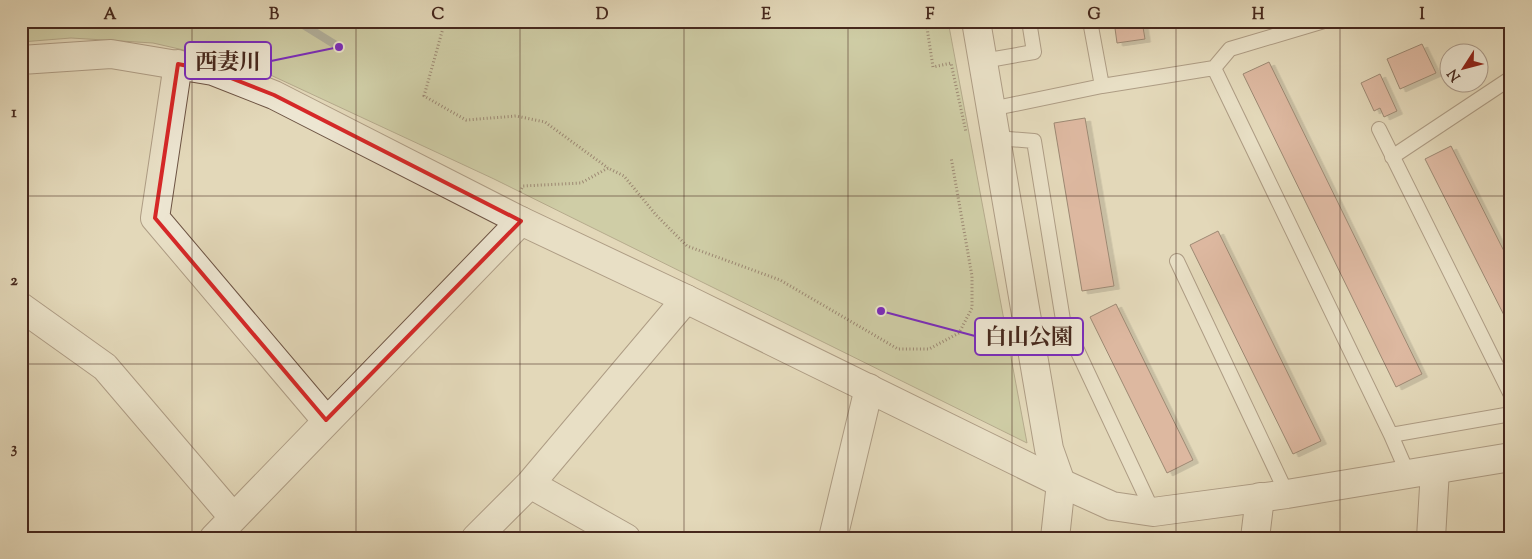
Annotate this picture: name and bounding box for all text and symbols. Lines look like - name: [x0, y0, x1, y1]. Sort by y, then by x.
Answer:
- text: A: [104, 4, 117, 27]
- text: B: [269, 4, 279, 27]
- text: C: [432, 4, 445, 27]
- text: D: [596, 4, 609, 27]
- text: E: [761, 4, 771, 27]
- text: F: [926, 4, 935, 27]
- text: G: [1087, 4, 1101, 27]
- text: H: [1252, 4, 1265, 27]
- text: I: [1419, 4, 1425, 27]
- callout: 西妻川: [185, 42, 271, 79]
- north arrow: [1440, 42, 1490, 92]
- text: 西妻川: [195, 48, 261, 80]
- text: N: [1444, 64, 1466, 85]
- text: 1: [11, 102, 17, 125]
- text: 2: [10, 270, 18, 293]
- callout: 白山公園: [975, 318, 1083, 355]
- text: 白山公園: [985, 323, 1073, 355]
- text: 3: [11, 438, 18, 461]

